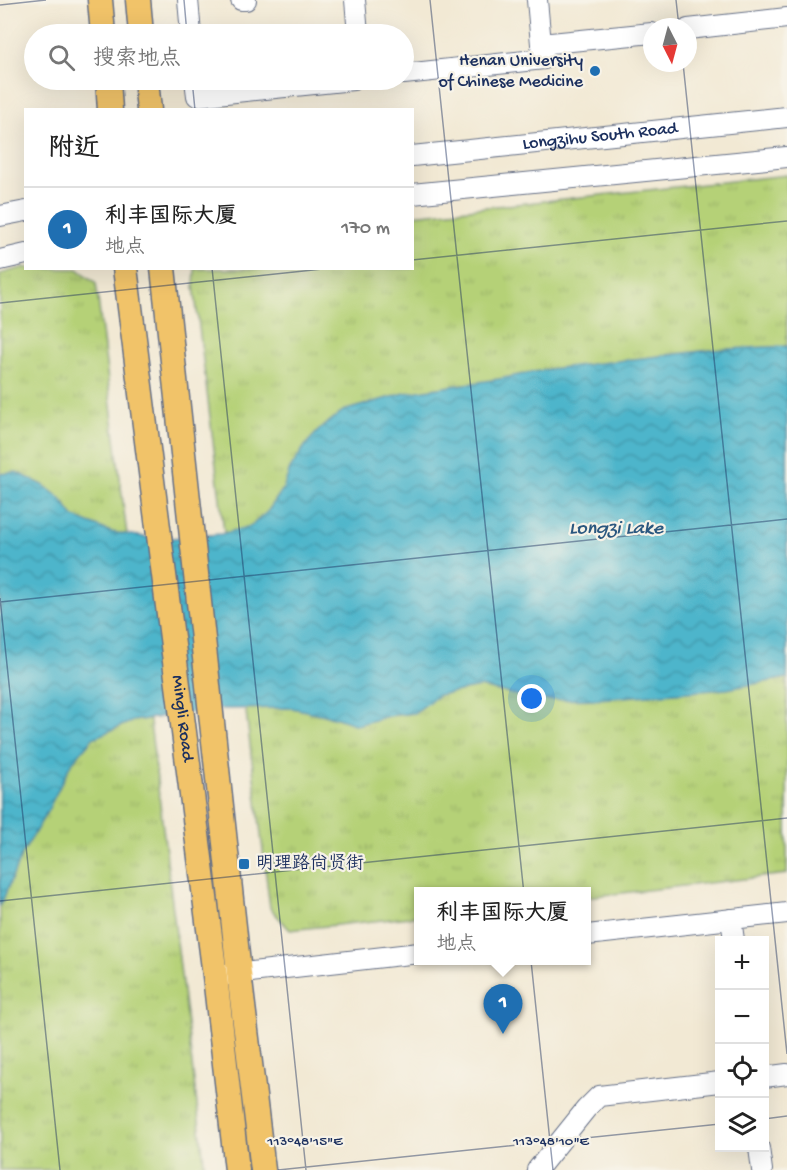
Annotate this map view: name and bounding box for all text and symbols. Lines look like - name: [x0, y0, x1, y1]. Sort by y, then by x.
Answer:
- north arrow: [643, 18, 697, 72]
- search box: [24, 24, 414, 90]
- icon: search: [45, 41, 78, 74]
- text: 搜索地点: [93, 47, 181, 73]
- place label: Henan University of Chinese Medicine: [438, 51, 584, 93]
- marker: Henan University of Chinese Medicine: [588, 64, 602, 78]
- street label: Longzihu South Road: [521, 118, 680, 155]
- text: 附近: [48, 135, 100, 166]
- text: 利丰国际大厦: [105, 205, 237, 231]
- text: 1: [63, 218, 72, 241]
- text: 170 m: [341, 218, 390, 241]
- text: 地点: [105, 237, 145, 260]
- water label: Longzi Lake: [569, 518, 664, 541]
- street label: Mingli Road: [166, 674, 198, 764]
- your location: [517, 684, 546, 713]
- place label: 明理路尚贤街: [256, 853, 364, 875]
- marker: 明理路尚贤街: [237, 857, 251, 871]
- popup: [414, 887, 591, 965]
- text: 利丰国际大厦: [436, 902, 569, 928]
- text: 地点: [436, 934, 476, 957]
- map controls: [715, 936, 769, 1152]
- button: +: [715, 936, 769, 990]
- pin: 1: [484, 984, 522, 1034]
- button: −: [715, 990, 769, 1044]
- button: locate: [715, 1044, 769, 1098]
- button: layers: [715, 1098, 769, 1152]
- text: 113°48'15"E: [266, 1133, 343, 1151]
- text: 113°48'10"E: [512, 1133, 590, 1151]

